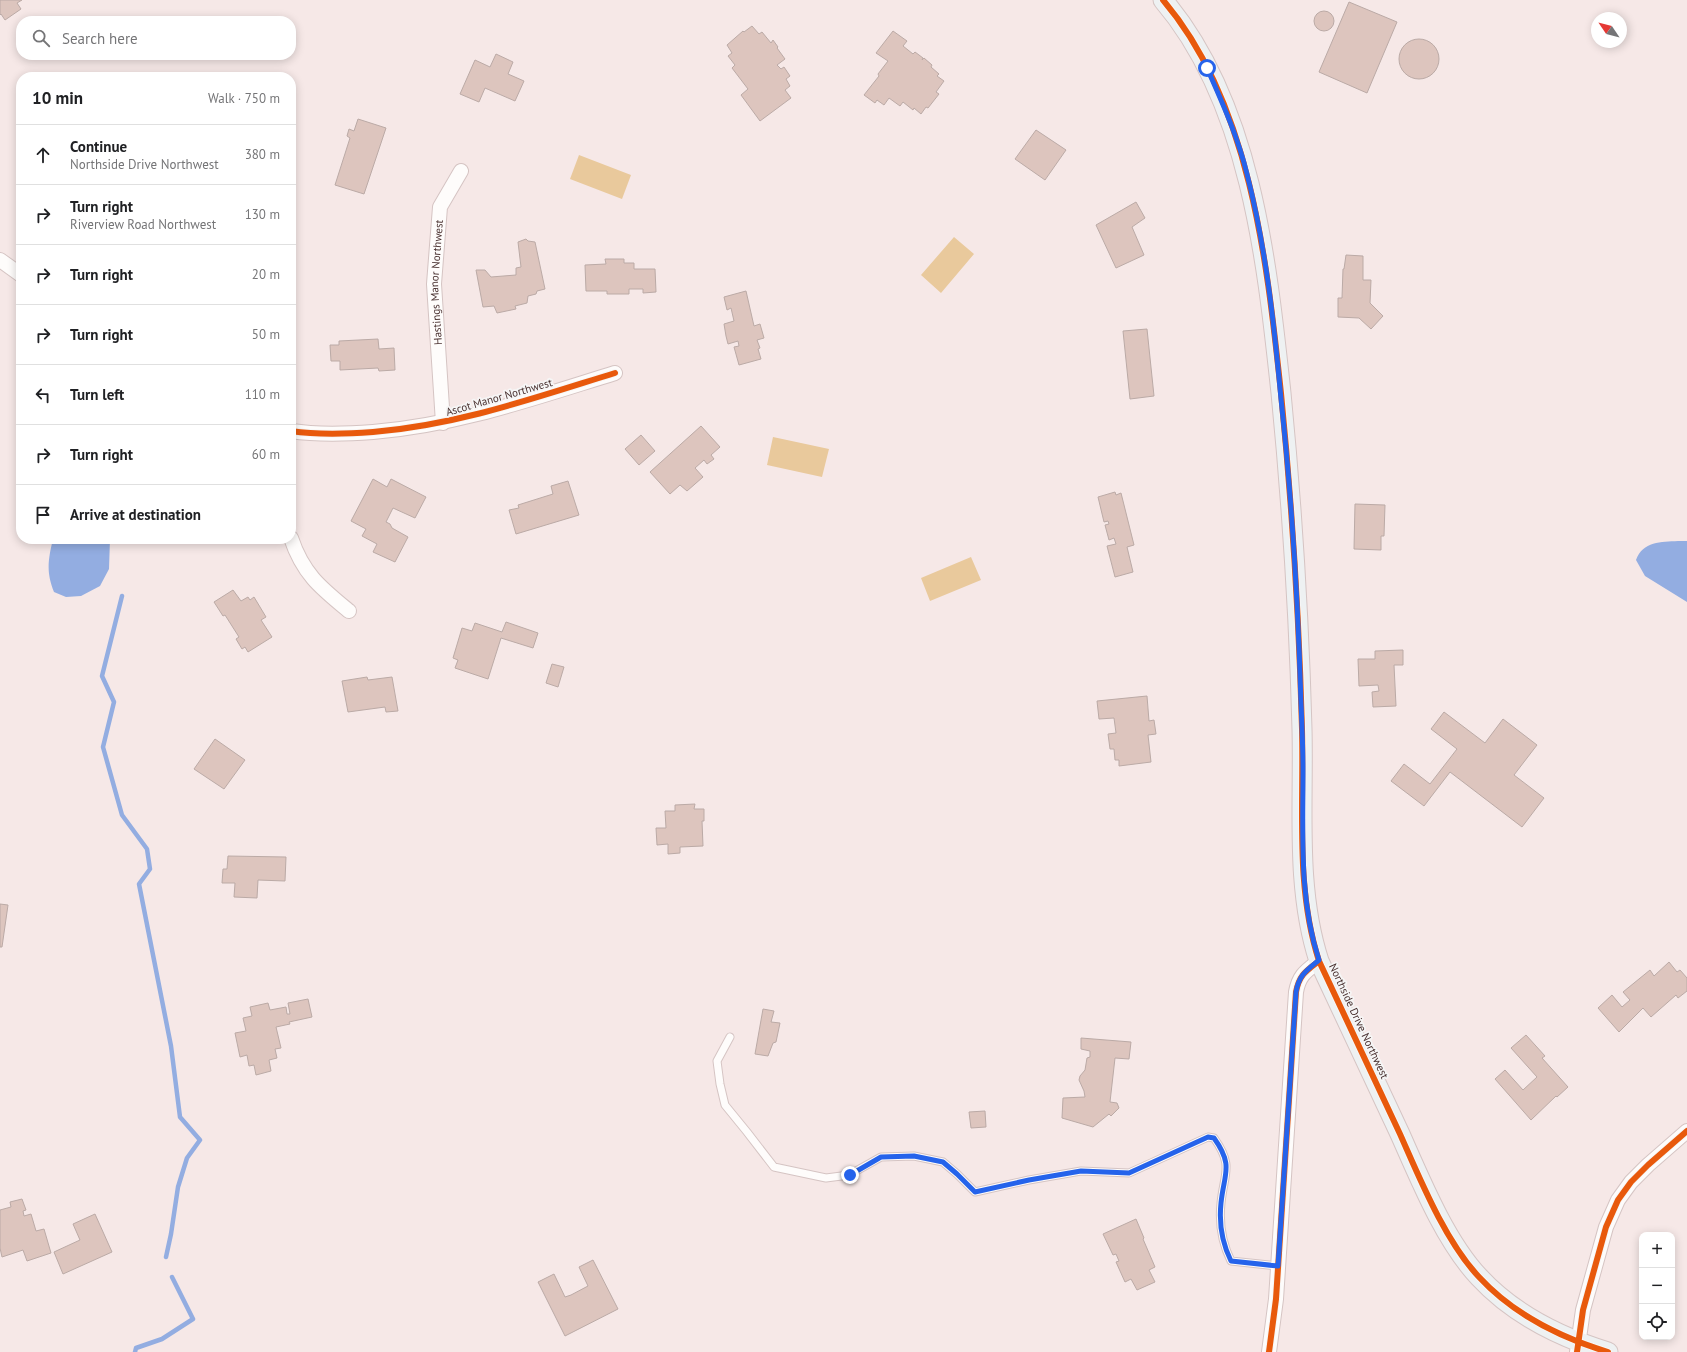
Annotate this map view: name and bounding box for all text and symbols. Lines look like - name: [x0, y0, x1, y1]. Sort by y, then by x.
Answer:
- north arrow: [1591, 12, 1627, 48]
- search box: [16, 16, 296, 60]
- icon: search: [30, 27, 52, 49]
- text: Search here: [62, 29, 138, 48]
- route start: [1198, 59, 1216, 77]
- text: 10 min: [32, 87, 83, 109]
- text: Walk · 750 m: [208, 90, 280, 107]
- text: Continue: [70, 137, 127, 156]
- icon: ahead: [32, 144, 54, 166]
- text: 380 m: [245, 146, 280, 163]
- text: Northside Drive Northwest: [70, 156, 219, 173]
- text: Turn right: [70, 197, 133, 216]
- icon: right: [32, 204, 54, 226]
- text: 130 m: [245, 206, 280, 223]
- text: Riverview Road Northwest: [70, 216, 216, 233]
- street label: Hastings Manor Northwest: [427, 219, 446, 345]
- icon: right: [32, 264, 54, 286]
- text: Turn right: [70, 265, 133, 284]
- text: 20 m: [252, 266, 280, 283]
- icon: right: [32, 324, 54, 346]
- text: Turn right: [70, 325, 133, 344]
- text: 50 m: [252, 326, 280, 343]
- street label: Ascot Manor Northwest: [444, 375, 554, 419]
- icon: left: [32, 384, 54, 406]
- text: Turn left: [70, 385, 124, 404]
- text: 110 m: [245, 386, 280, 403]
- icon: right: [32, 444, 54, 466]
- text: Turn right: [70, 445, 133, 464]
- text: 60 m: [252, 446, 280, 463]
- icon: arrive: [32, 504, 54, 526]
- text: Arrive at destination: [70, 505, 201, 524]
- street label: Northside Drive Northwest: [1326, 961, 1392, 1081]
- route end: [841, 1166, 859, 1184]
- map controls: [1639, 1232, 1675, 1340]
- button: +: [1639, 1232, 1675, 1268]
- button: −: [1639, 1268, 1675, 1304]
- button: locate: [1639, 1304, 1675, 1340]

